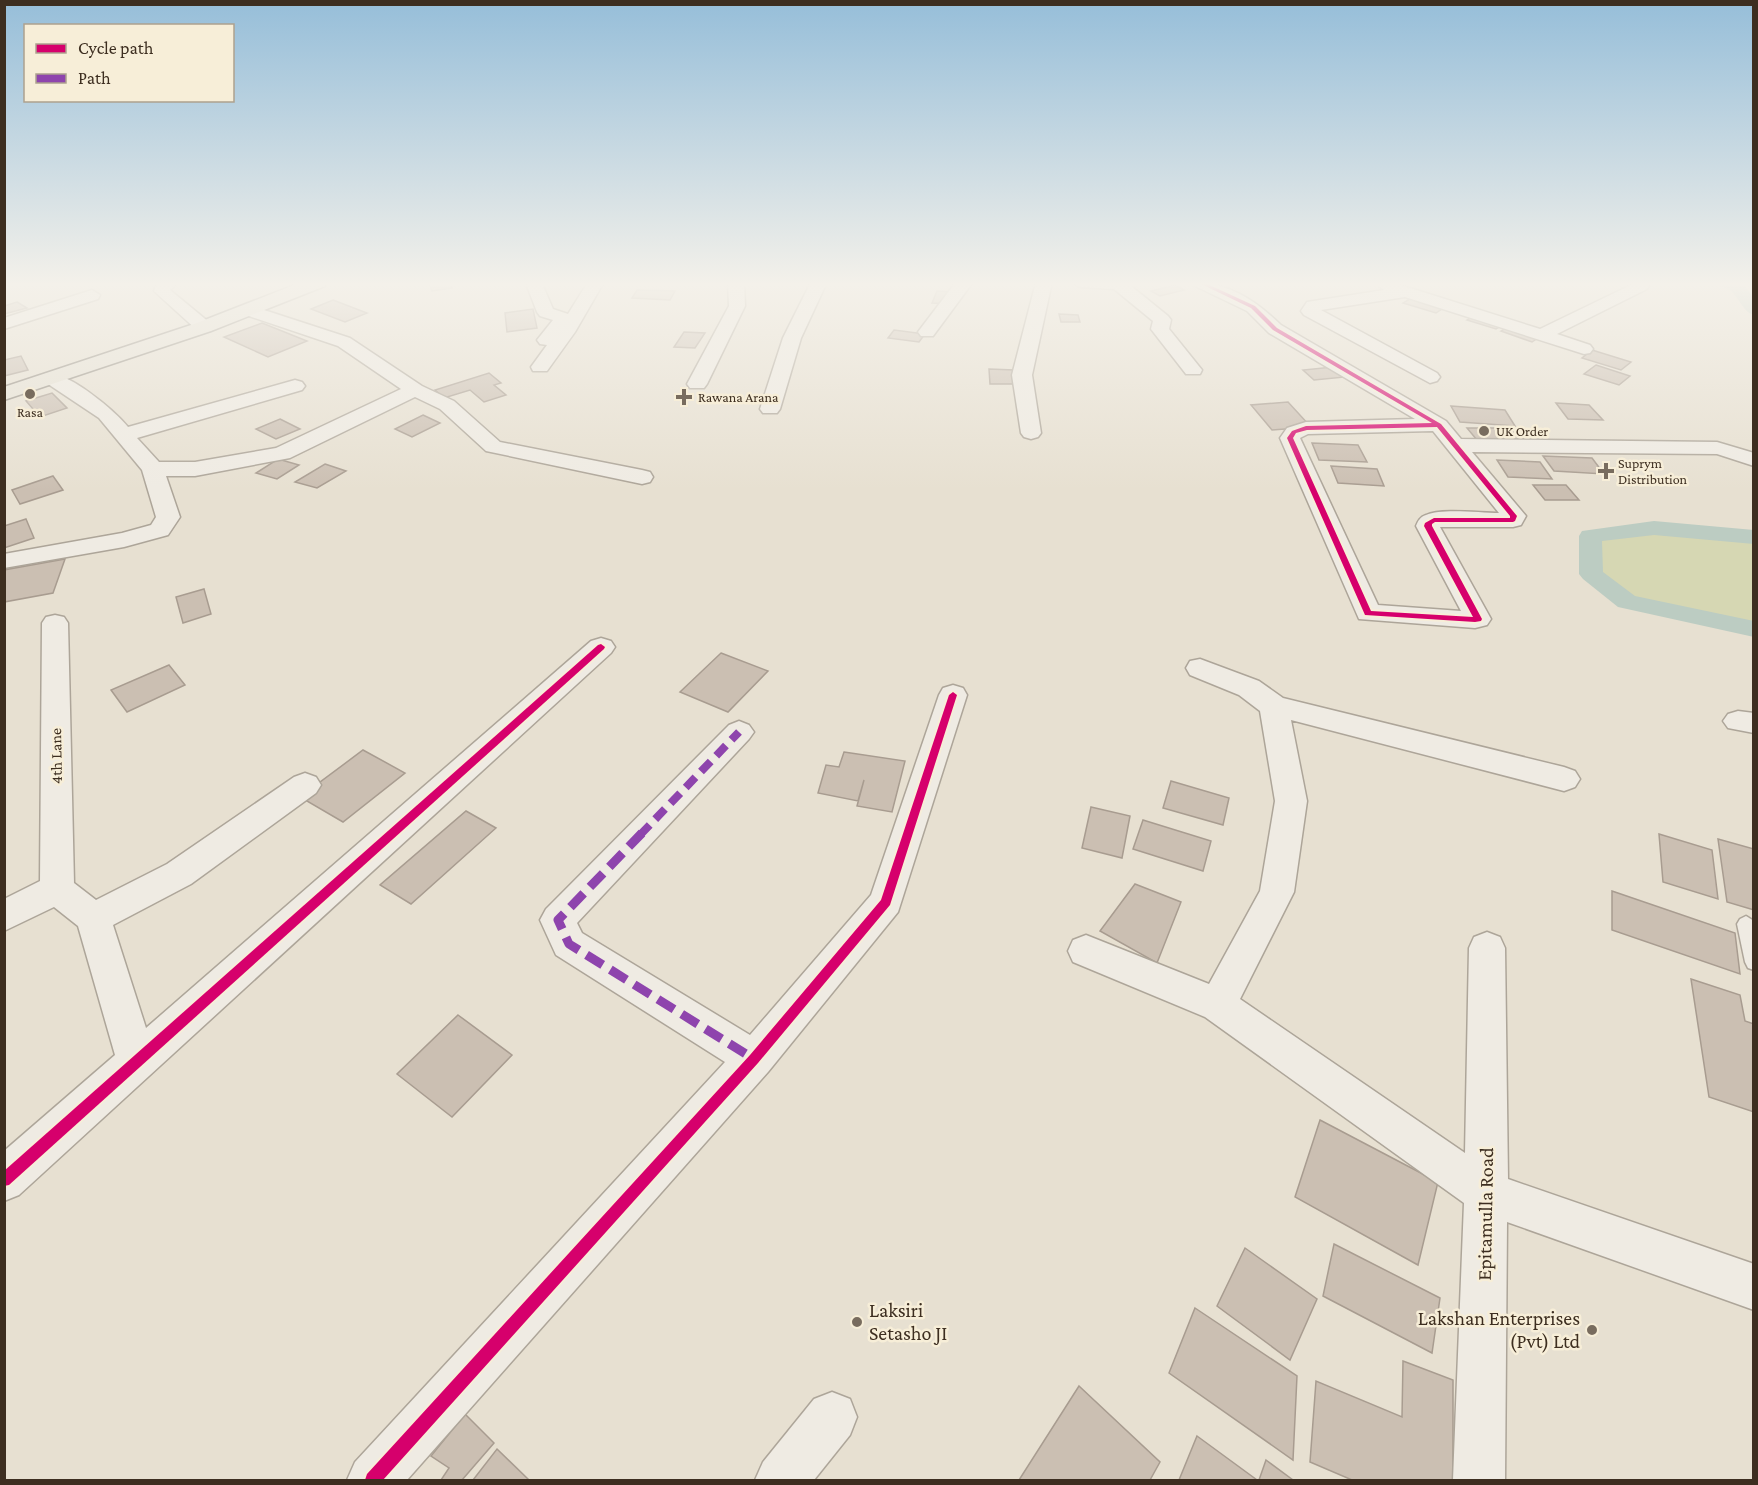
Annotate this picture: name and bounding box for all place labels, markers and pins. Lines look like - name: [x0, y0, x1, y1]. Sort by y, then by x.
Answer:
- marker: Rasa: [23, 387, 37, 401]
- marker: Rawana Arana: [675, 388, 693, 406]
- place label: Rawana Arana: [698, 389, 779, 405]
- place label: Rasa: [17, 404, 44, 420]
- place label: UK Order: [1496, 423, 1548, 439]
- marker: UK Order: [1477, 424, 1491, 438]
- place label: Suprym Distribution: [1618, 455, 1688, 487]
- marker: Suprym Distribution: [1599, 464, 1613, 478]
- place label: Laksiri Setasho JI: [869, 1299, 947, 1345]
- place label: Lakshan Enterprises (Pvt) Ltd: [1418, 1307, 1580, 1353]
- marker: Laksiri Setasho JI: [850, 1315, 864, 1329]
- marker: Lakshan Enterprises (Pvt) Ltd: [1585, 1323, 1599, 1337]

